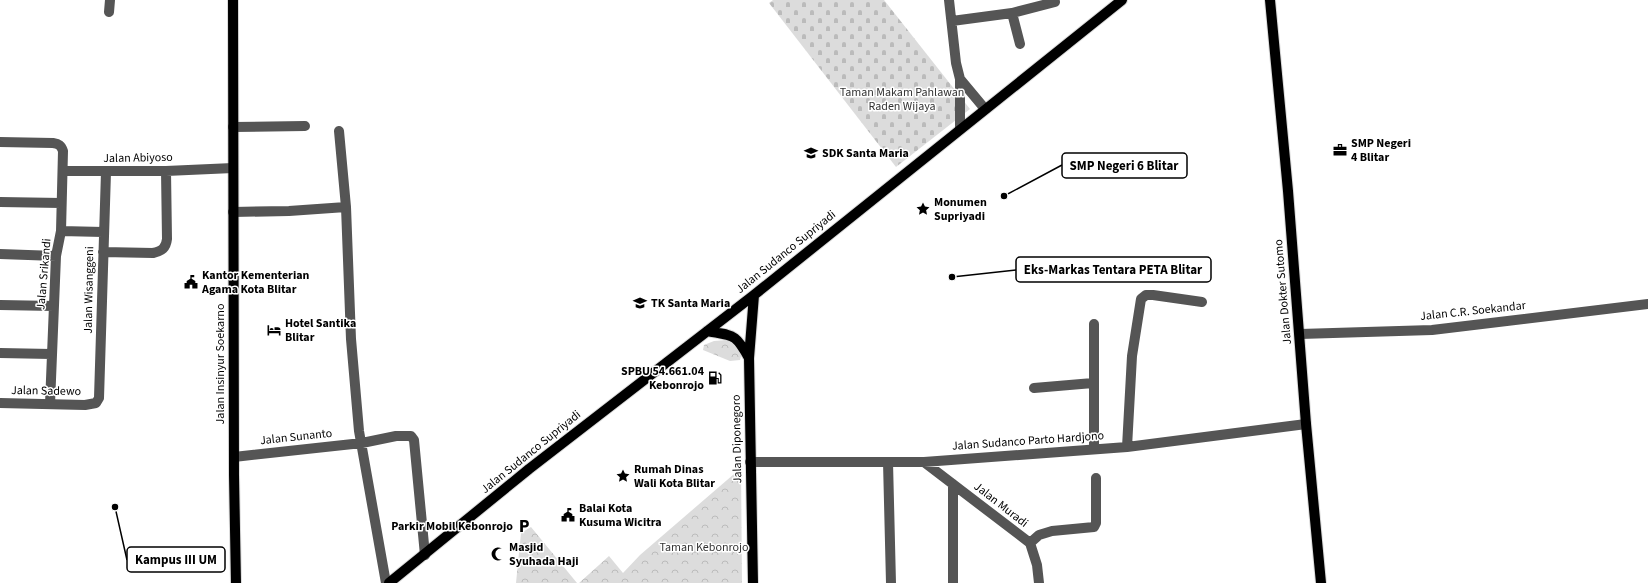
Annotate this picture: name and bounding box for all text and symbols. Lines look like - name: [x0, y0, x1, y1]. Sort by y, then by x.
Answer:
- park label: Taman Makam Pahlawan Raden Wijaya: [840, 84, 964, 115]
- place label: SMP Negeri 4 Blitar: [1351, 135, 1411, 166]
- office icon: SMP Negeri 4 Blitar: [1332, 142, 1348, 158]
- school or university icon: SDK Santa Maria: [803, 145, 819, 161]
- place label: SDK Santa Maria: [822, 145, 909, 162]
- street label: Jalan Abiyoso: [103, 149, 173, 167]
- callout: SMP Negeri 6 Blitar: [1062, 153, 1187, 178]
- text: SMP Negeri 6 Blitar: [1070, 157, 1179, 175]
- place label: Monumen Supriyadi: [934, 194, 987, 225]
- place icon: Monumen Supriyadi: [915, 201, 931, 217]
- street label: Jalan Sudanco Supriyadi: [732, 206, 840, 298]
- street label: Jalan Srikandi: [32, 238, 56, 310]
- street label: Jalan Dokter Sutomo: [1270, 239, 1296, 345]
- street label: Jalan Wisanggeni: [80, 246, 98, 334]
- callout: Eks-Markas Tentara PETA Blitar: [1016, 257, 1211, 282]
- text: Eks-Markas Tentara PETA Blitar: [1024, 261, 1203, 279]
- place label: Kantor Kementerian Agama Kota Blitar: [201, 267, 310, 298]
- public building icon: Kantor Kementerian Agama Kota Blitar: [183, 274, 199, 290]
- school or university icon: TK Santa Maria: [632, 295, 648, 311]
- place label: TK Santa Maria: [651, 295, 730, 312]
- street label: Jalan C.R. Soekandar: [1419, 297, 1527, 325]
- street label: Jalan Insinyur Soekarno: [212, 304, 229, 424]
- place label: Hotel Santika Blitar: [285, 315, 356, 346]
- hotel icon: Hotel Santika Blitar: [266, 322, 282, 338]
- place label: SPBU 54.661.04 Kebonrojo: [621, 363, 705, 394]
- fuel station icon: SPBU 54.661.04 Kebonrojo: [707, 370, 723, 386]
- street label: Jalan Sadewo: [11, 382, 81, 400]
- street label: Jalan Diponegoro: [728, 395, 746, 483]
- street label: Jalan Sudanco Supriyadi: [477, 406, 585, 498]
- street label: Jalan Sunanto: [259, 425, 333, 449]
- street label: Jalan Sudanco Parto Hardjono: [951, 427, 1105, 455]
- place label: Rumah Dinas Wali Kota Blitar: [634, 461, 715, 492]
- place icon: Rumah Dinas Wali Kota Blitar: [615, 468, 631, 484]
- street label: Jalan Muradi: [970, 478, 1032, 532]
- place label: Balai Kota Kusuma Wicitra: [579, 500, 662, 531]
- public building icon: Balai Kota Kusuma Wicitra: [560, 507, 576, 523]
- place label: Parkir Mobil Kebonrojo: [391, 518, 513, 535]
- parking icon: Parkir Mobil Kebonrojo: [516, 518, 532, 534]
- place label: Masjid Syuhada Haji: [509, 539, 579, 570]
- park label: Taman Kebonrojo: [659, 539, 749, 556]
- mosque icon: Masjid Syuhada Haji: [490, 546, 506, 562]
- callout: Kampus III UM: [127, 547, 225, 572]
- text: Kampus III UM: [135, 551, 217, 569]

